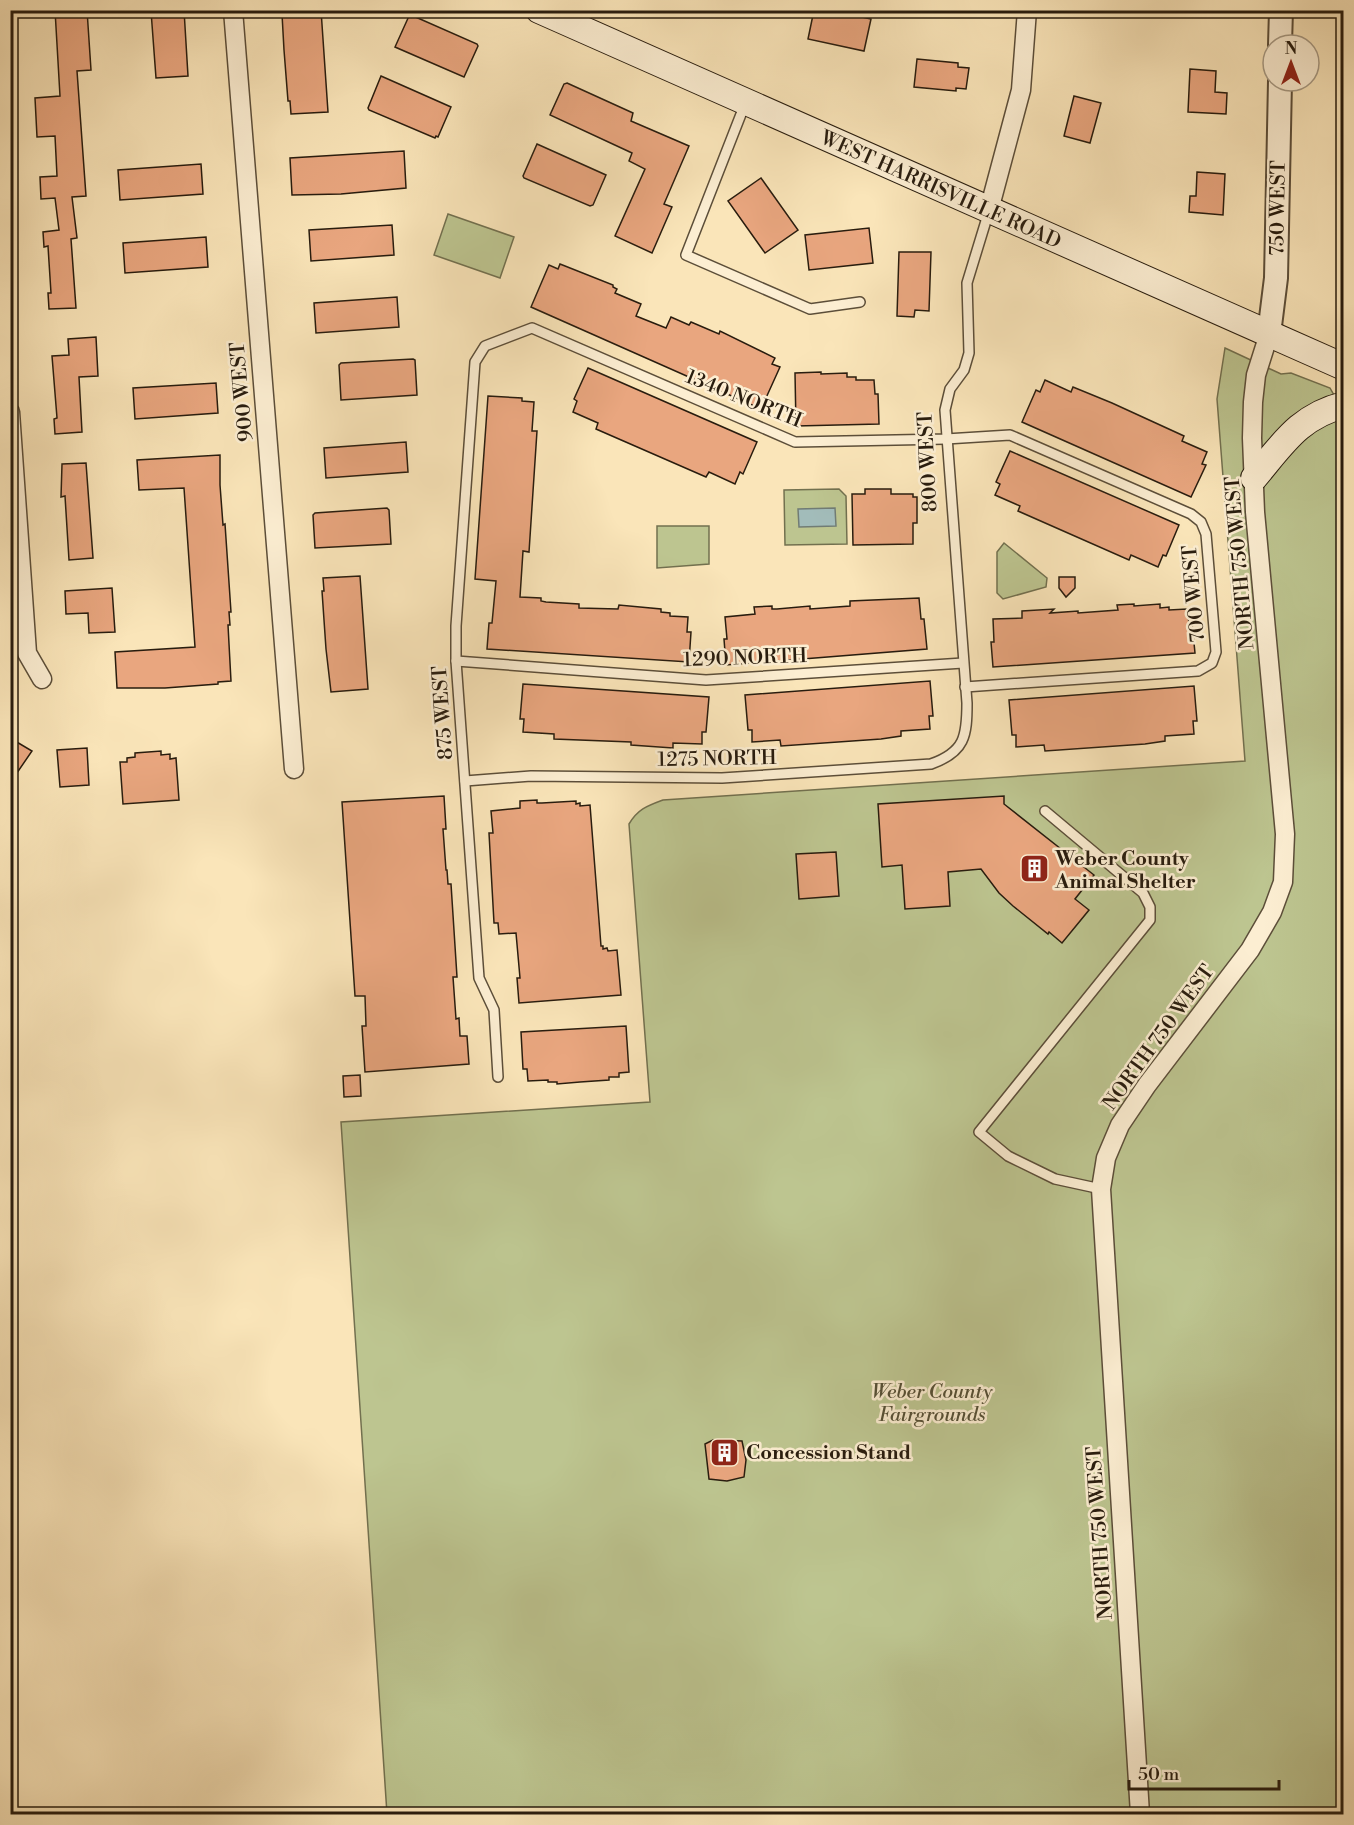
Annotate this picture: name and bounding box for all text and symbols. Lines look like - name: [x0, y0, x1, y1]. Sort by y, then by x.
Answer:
- north arrow: [1261, 33, 1321, 93]
- text: N: [1285, 39, 1298, 59]
- street label: WEST HARRISVILLE ROAD: [815, 125, 1065, 255]
- street label: 750 WEST: [1265, 160, 1292, 256]
- street label: 900 WEST: [226, 341, 259, 443]
- street label: 1340 NORTH: [682, 365, 805, 434]
- street label: 800 WEST: [913, 411, 944, 513]
- street label: NORTH 750 WEST: [1220, 475, 1261, 651]
- street label: 700 WEST: [1178, 544, 1211, 644]
- street label: 1290 NORTH: [683, 644, 807, 673]
- street label: 875 WEST: [428, 665, 459, 761]
- street label: 1275 NORTH: [657, 746, 777, 773]
- place label: Weber County Animal Shelter: [1054, 847, 1196, 895]
- building icon: Weber County Animal Shelter: [1018, 853, 1050, 885]
- street label: NORTH 750 WEST: [1098, 960, 1220, 1116]
- park label: Weber County Fairgrounds: [871, 1380, 993, 1428]
- building icon: Concession Stand: [709, 1436, 741, 1468]
- place label: Concession Stand: [746, 1441, 912, 1466]
- street label: NORTH 750 WEST: [1082, 1445, 1119, 1620]
- scale bar: [1129, 1753, 1279, 1791]
- text: 50 m: [1138, 1763, 1180, 1786]

